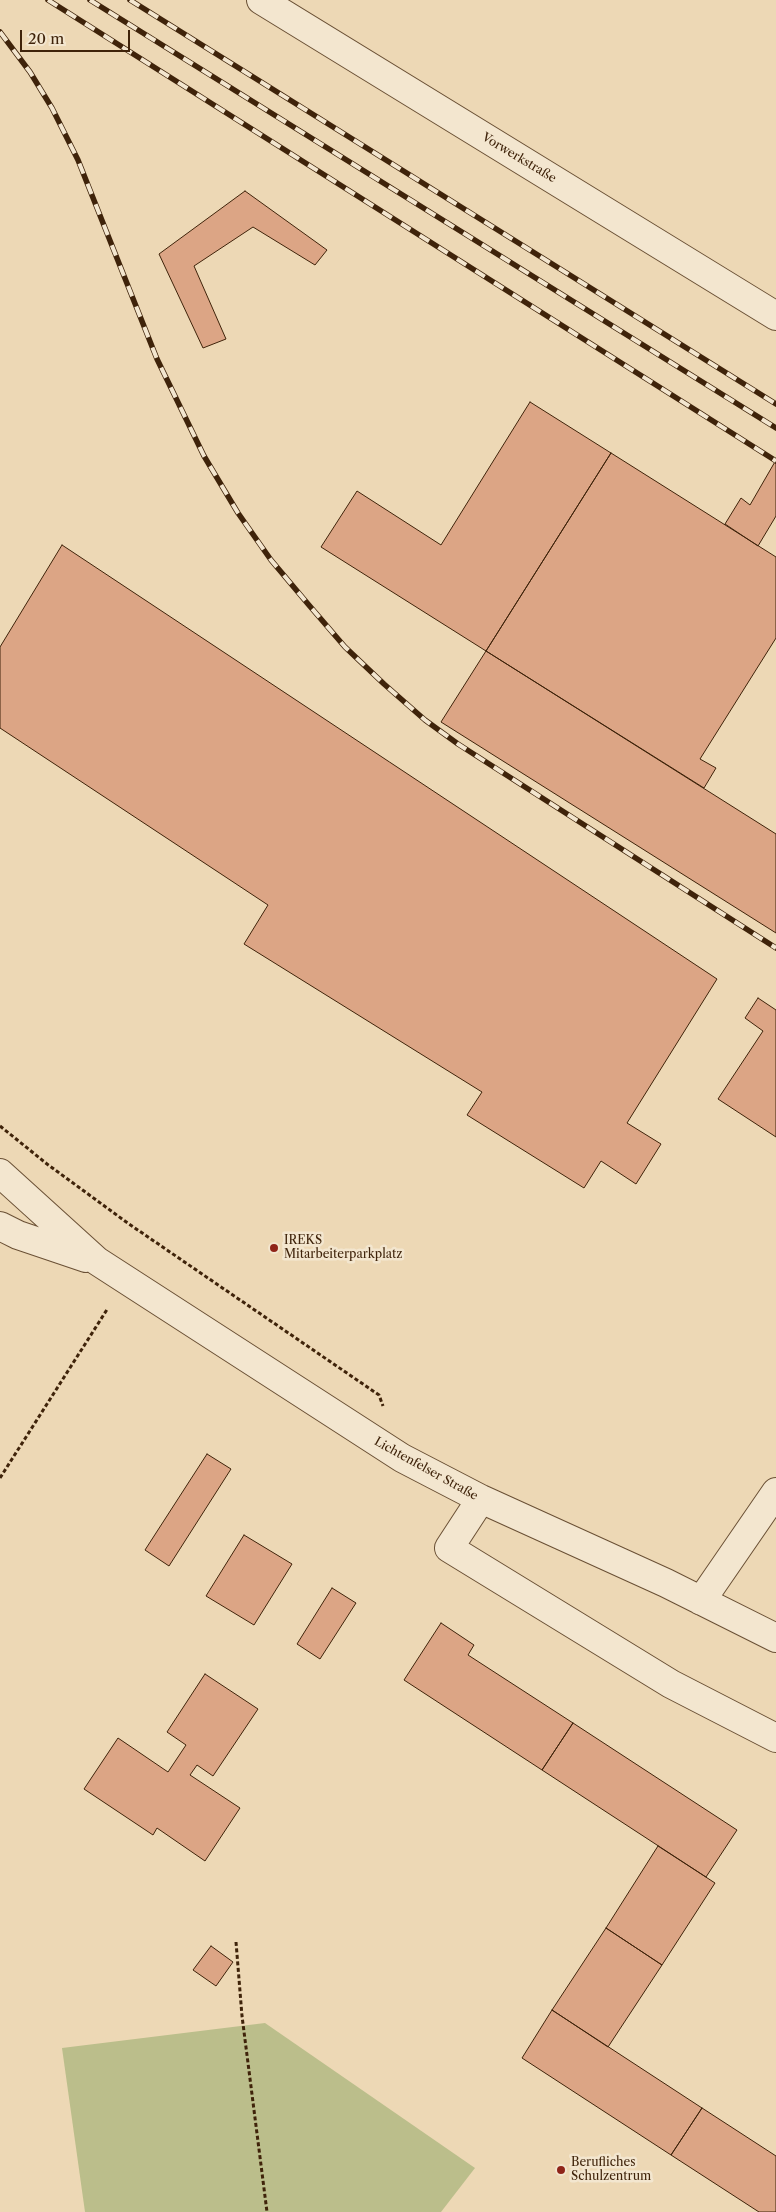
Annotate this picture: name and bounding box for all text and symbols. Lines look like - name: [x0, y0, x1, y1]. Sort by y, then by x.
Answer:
- scale bar: [22, 20, 132, 52]
- text: 20 m: [28, 29, 64, 48]
- street label: Vorwerkstraße: [479, 130, 559, 186]
- place label: IREKS Mitarbeiterparkplatz: [284, 1234, 402, 1262]
- marker: IREKS Mitarbeiterparkplatz: [268, 1242, 280, 1254]
- street label: Lichtenfelser Straße: [372, 1435, 480, 1503]
- place label: Berufliches Schulzentrum: [571, 2156, 651, 2184]
- marker: Berufliches Schulzentrum: [555, 2164, 567, 2176]

